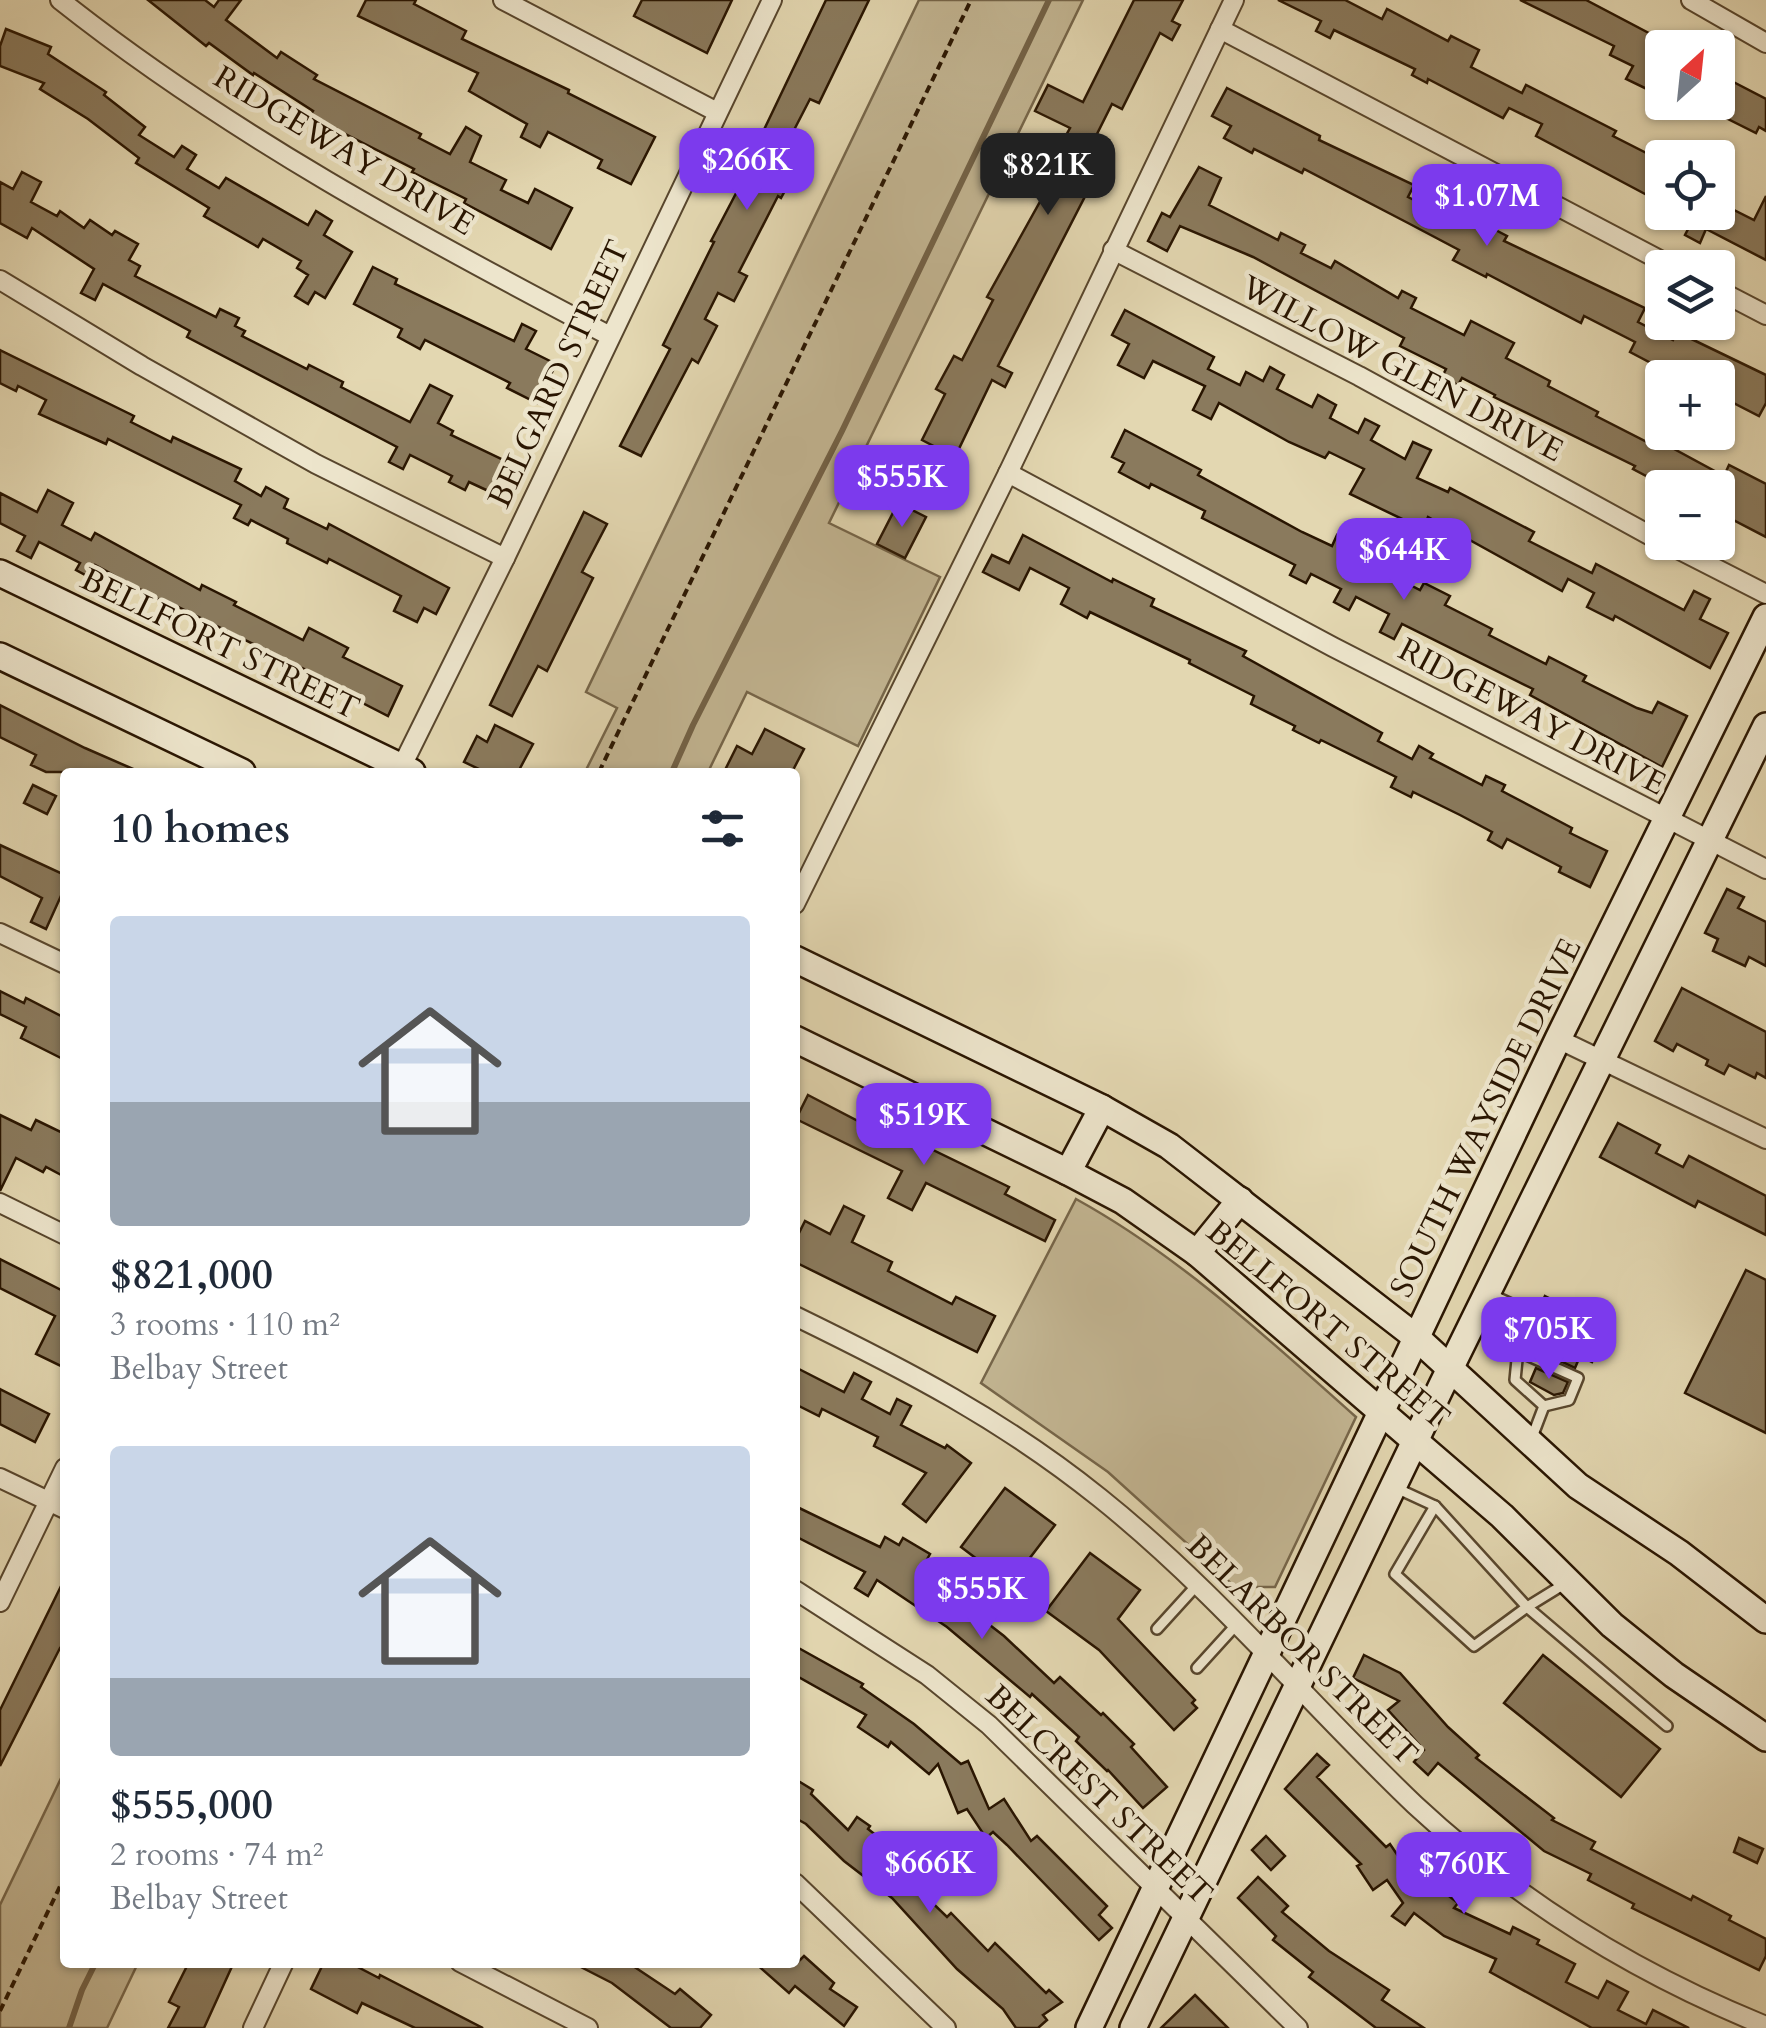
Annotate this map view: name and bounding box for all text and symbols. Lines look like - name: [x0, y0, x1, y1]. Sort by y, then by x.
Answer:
- north arrow: [1645, 30, 1735, 120]
- map controls: [1645, 30, 1735, 560]
- street label: RIDGEWAY DRIVE: [205, 56, 483, 246]
- pin: $266K: [677, 128, 817, 213]
- pin: $821K: [978, 133, 1118, 218]
- text: $266K: [701, 138, 793, 182]
- button: locate: [1645, 140, 1735, 230]
- text: $821K: [1002, 143, 1094, 187]
- pin: $1.07M: [1406, 164, 1568, 249]
- text: $1.07M: [1434, 174, 1540, 218]
- street label: BELGARD STREET: [478, 233, 640, 515]
- button: layers: [1645, 250, 1735, 340]
- street label: WILLOW GLEN DRIVE: [1232, 265, 1571, 473]
- button: +: [1645, 360, 1735, 450]
- pin: $555K: [832, 445, 972, 530]
- text: $555K: [856, 455, 948, 499]
- button: −: [1645, 470, 1735, 560]
- pin: $644K: [1334, 518, 1474, 603]
- text: $644K: [1358, 528, 1450, 572]
- street label: BELLFORT STREET: [73, 557, 367, 731]
- street label: RIDGEWAY DRIVE: [1391, 628, 1673, 806]
- text: 10 homes: [110, 800, 290, 857]
- icon: filters: [695, 801, 750, 856]
- street label: SOUTH WAYSIDE DRIVE: [1380, 931, 1592, 1305]
- icon: home: [340, 981, 520, 1161]
- pin: $519K: [854, 1083, 994, 1168]
- text: $519K: [878, 1093, 970, 1137]
- street label: BELLFORT STREET: [1197, 1210, 1459, 1440]
- text: $821,000: [110, 1246, 273, 1303]
- pin: $705K: [1479, 1297, 1619, 1382]
- text: 3 rooms · 110 m²: [110, 1303, 340, 1347]
- text: $705K: [1503, 1307, 1595, 1351]
- text: Belbay Street: [110, 1347, 288, 1391]
- icon: home: [340, 1511, 520, 1691]
- street label: BELARBOR STREET: [1177, 1525, 1427, 1775]
- pin: $555K: [912, 1557, 1052, 1642]
- text: $555K: [936, 1567, 1028, 1611]
- street label: BELCREST STREET: [976, 1675, 1222, 1915]
- text: $555,000: [110, 1776, 273, 1833]
- pin: $666K: [860, 1831, 1000, 1916]
- pin: $760K: [1394, 1832, 1534, 1917]
- text: 2 rooms · 74 m²: [110, 1833, 323, 1877]
- text: $666K: [884, 1841, 976, 1885]
- text: $760K: [1418, 1842, 1510, 1886]
- text: Belbay Street: [110, 1877, 288, 1921]

